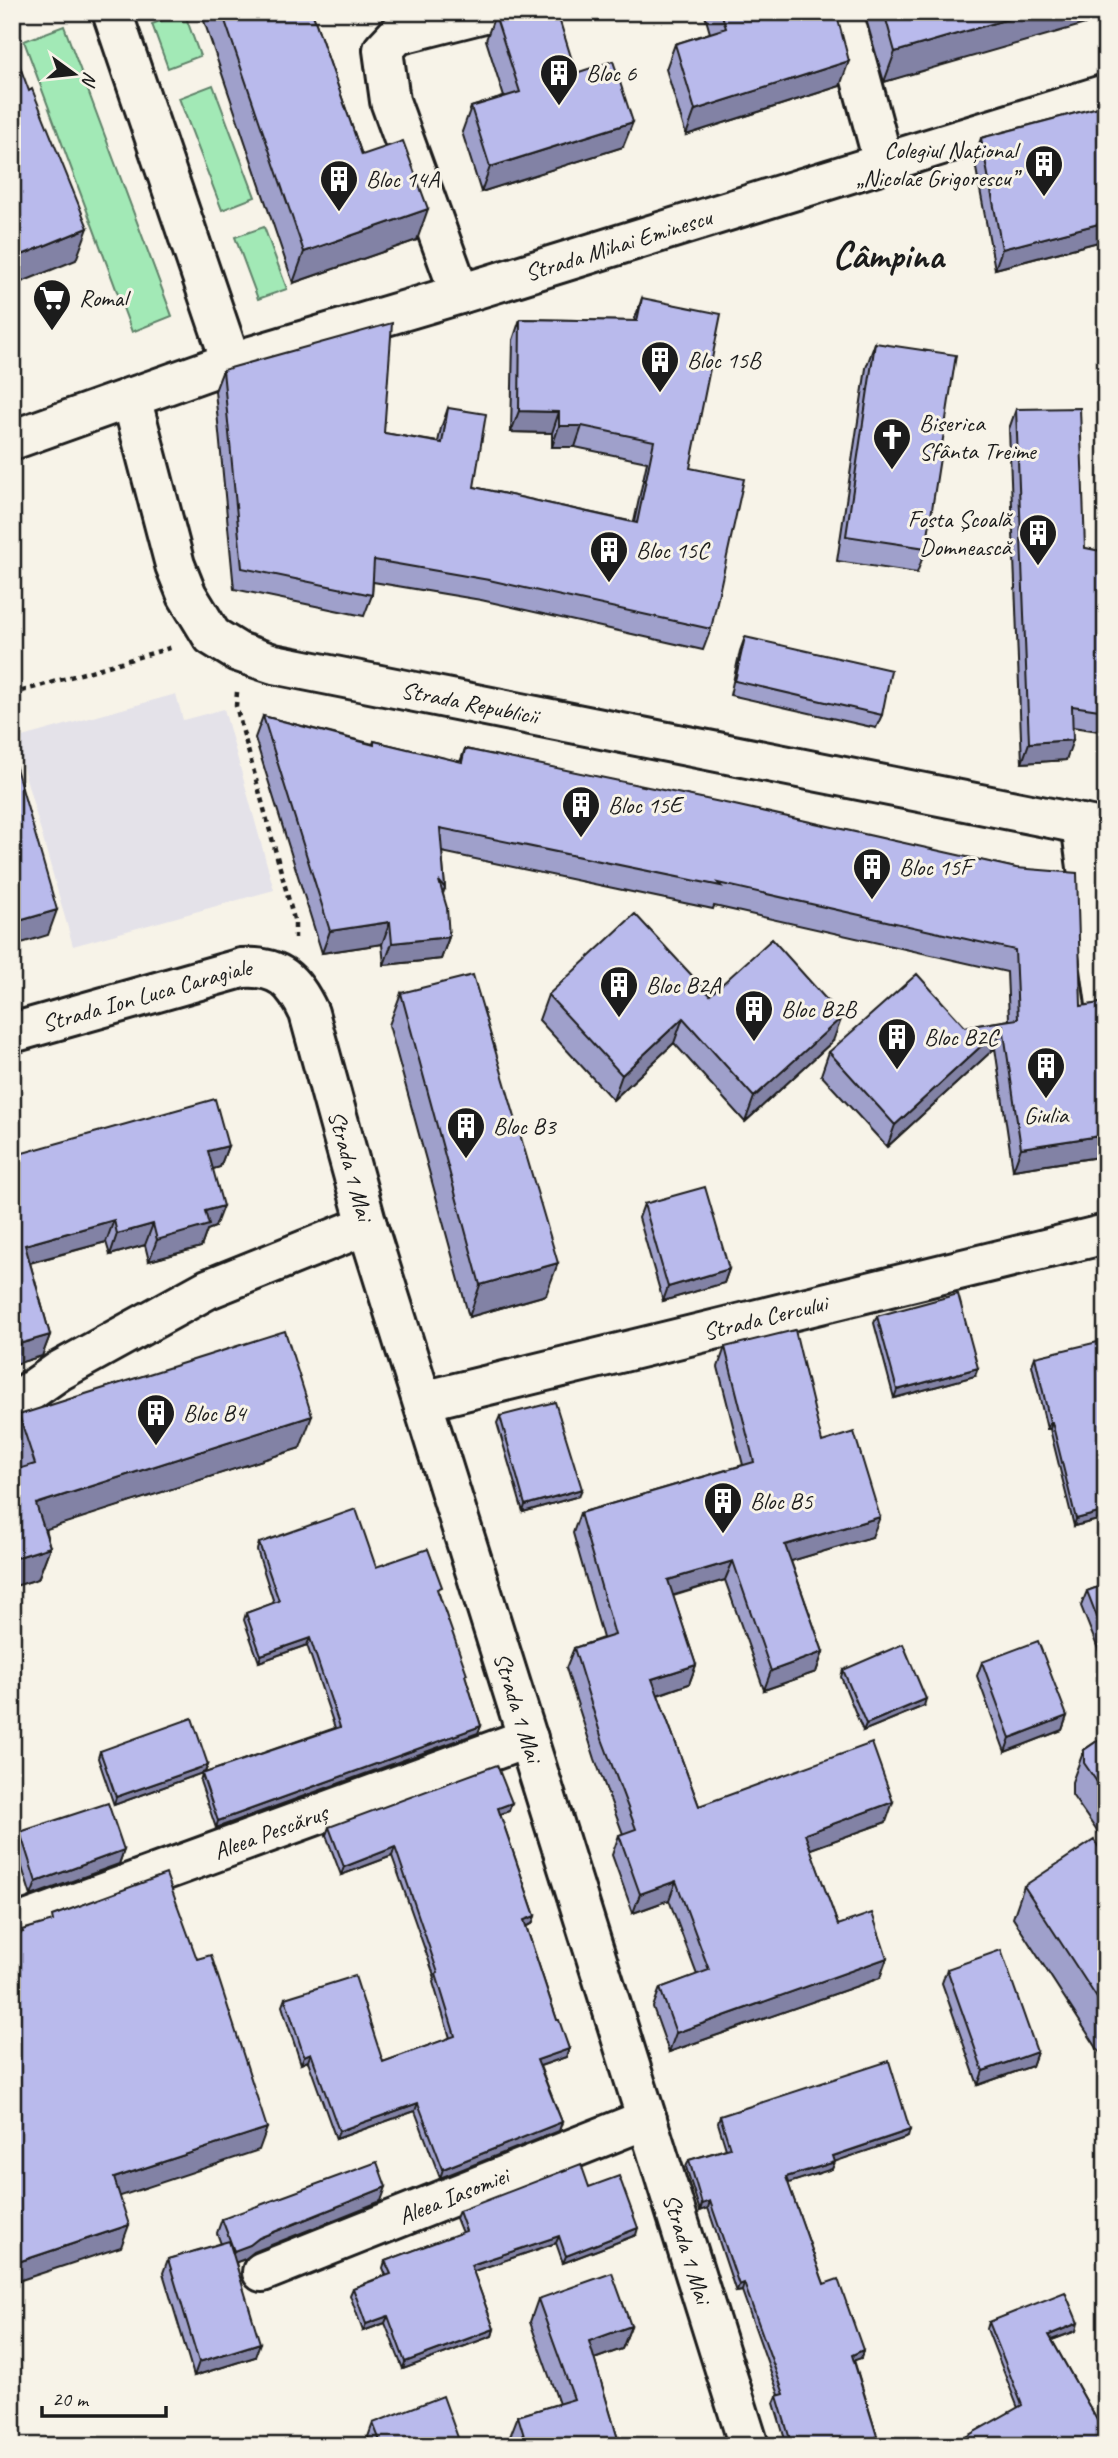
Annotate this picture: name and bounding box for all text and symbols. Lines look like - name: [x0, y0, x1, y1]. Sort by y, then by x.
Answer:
- north arrow: [38, 38, 108, 108]
- building icon: Bloc 6: [538, 52, 580, 107]
- place label: Bloc 6: [586, 58, 637, 88]
- text: N: [76, 69, 103, 90]
- place label: Colegiul Național „Nicolae Grigorescu”: [857, 135, 1023, 193]
- building icon: Colegiul Național „Nicolae Grigorescu”: [1023, 143, 1065, 198]
- building icon: Bloc 14A: [318, 158, 360, 213]
- place label: Bloc 14A: [366, 164, 440, 194]
- street label: Strada Mihai Eminescu: [521, 201, 717, 288]
- district label: Câmpina: [832, 232, 947, 279]
- supermarket icon: Romal: [31, 277, 73, 332]
- place label: Romal: [79, 283, 131, 313]
- building icon: Bloc 15B: [639, 339, 681, 394]
- place label: Bloc 15B: [687, 345, 762, 375]
- place label: Biserica Sfânta Treime: [919, 408, 1038, 466]
- church icon: Biserica Sfânta Treime: [871, 416, 913, 471]
- place label: Fosta Școală Domnească: [908, 504, 1014, 562]
- building icon: Fosta Școală Domnească: [1017, 512, 1059, 567]
- building icon: Bloc 15C: [588, 529, 630, 584]
- place label: Bloc 15C: [636, 535, 711, 565]
- street label: Strada Republicii: [399, 675, 543, 732]
- building icon: Bloc 15E: [560, 784, 602, 839]
- place label: Bloc 15E: [608, 790, 685, 820]
- building icon: Bloc 15F: [851, 846, 893, 901]
- place label: Bloc 15F: [899, 852, 976, 882]
- street label: Strada Ion Luca Caragiale: [39, 952, 254, 1039]
- building icon: Bloc B2A: [598, 964, 640, 1019]
- place label: Bloc B2A: [646, 970, 722, 1000]
- building icon: Bloc B2B: [733, 988, 775, 1043]
- place label: Bloc B2B: [781, 994, 858, 1024]
- building icon: Bloc B2C: [876, 1016, 918, 1071]
- place label: Bloc B2C: [924, 1022, 1001, 1052]
- building icon: Giulia: [1025, 1045, 1067, 1100]
- place label: Giulia: [1024, 1100, 1070, 1130]
- building icon: Bloc B3: [445, 1105, 487, 1160]
- street label: Strada 1 Mai: [321, 1107, 381, 1226]
- place label: Bloc B3: [493, 1111, 558, 1141]
- street label: Strada Cercului: [700, 1287, 833, 1347]
- building icon: Bloc B4: [135, 1392, 177, 1447]
- place label: Bloc B4: [183, 1398, 248, 1428]
- building icon: Bloc B5: [702, 1480, 744, 1535]
- place label: Bloc B5: [750, 1486, 814, 1516]
- street label: Strada 1 Mai: [487, 1649, 550, 1768]
- street label: Aleea Pescăruș: [209, 1796, 334, 1866]
- street label: Aleea Iasomiei: [394, 2160, 515, 2231]
- street label: Strada 1 Mai: [656, 2190, 719, 2309]
- scale bar: [42, 2374, 166, 2418]
- text: 20 m: [52, 2386, 90, 2412]

